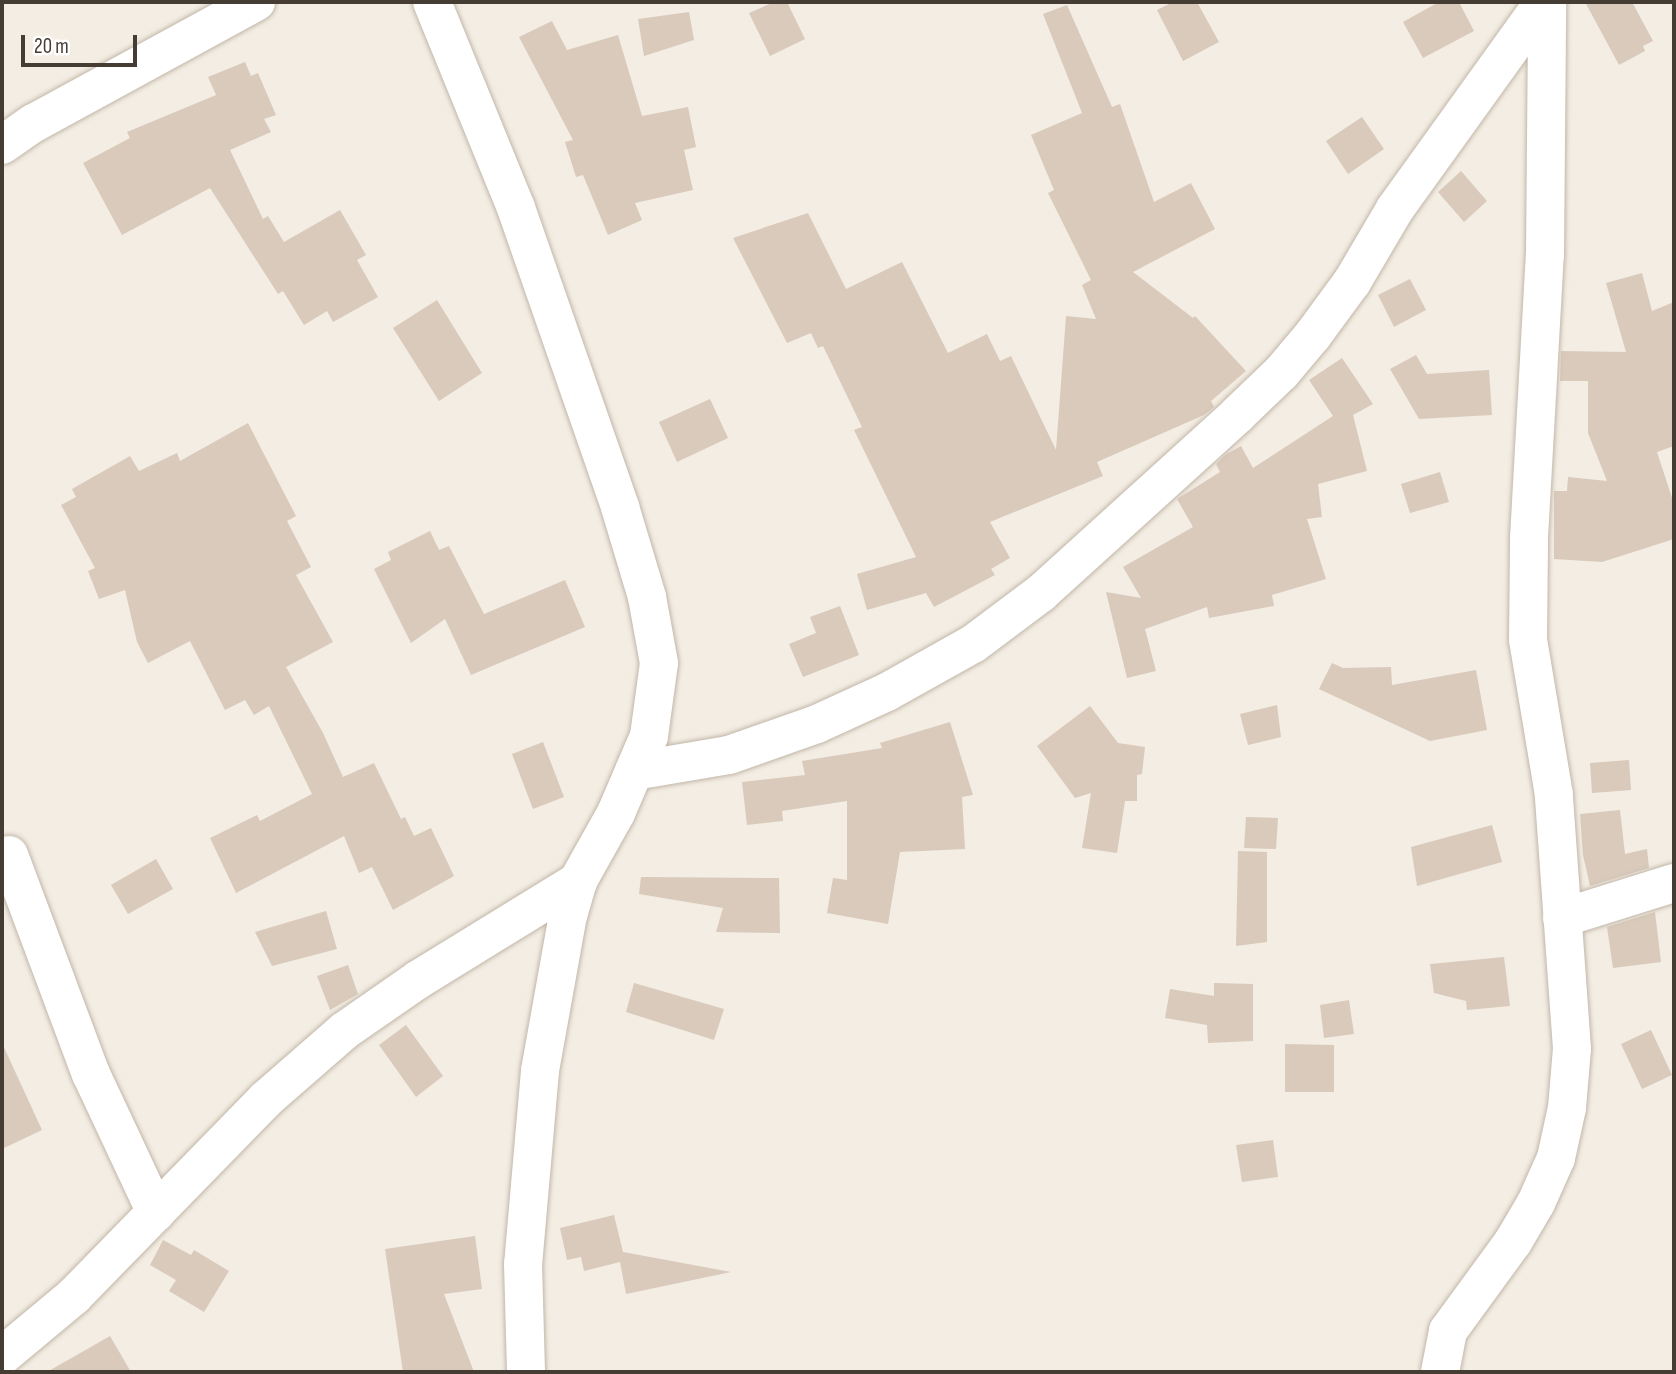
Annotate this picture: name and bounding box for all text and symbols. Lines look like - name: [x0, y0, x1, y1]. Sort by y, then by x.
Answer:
- scale bar: [24, 21, 140, 65]
- text: 20 m: [34, 34, 69, 59]

